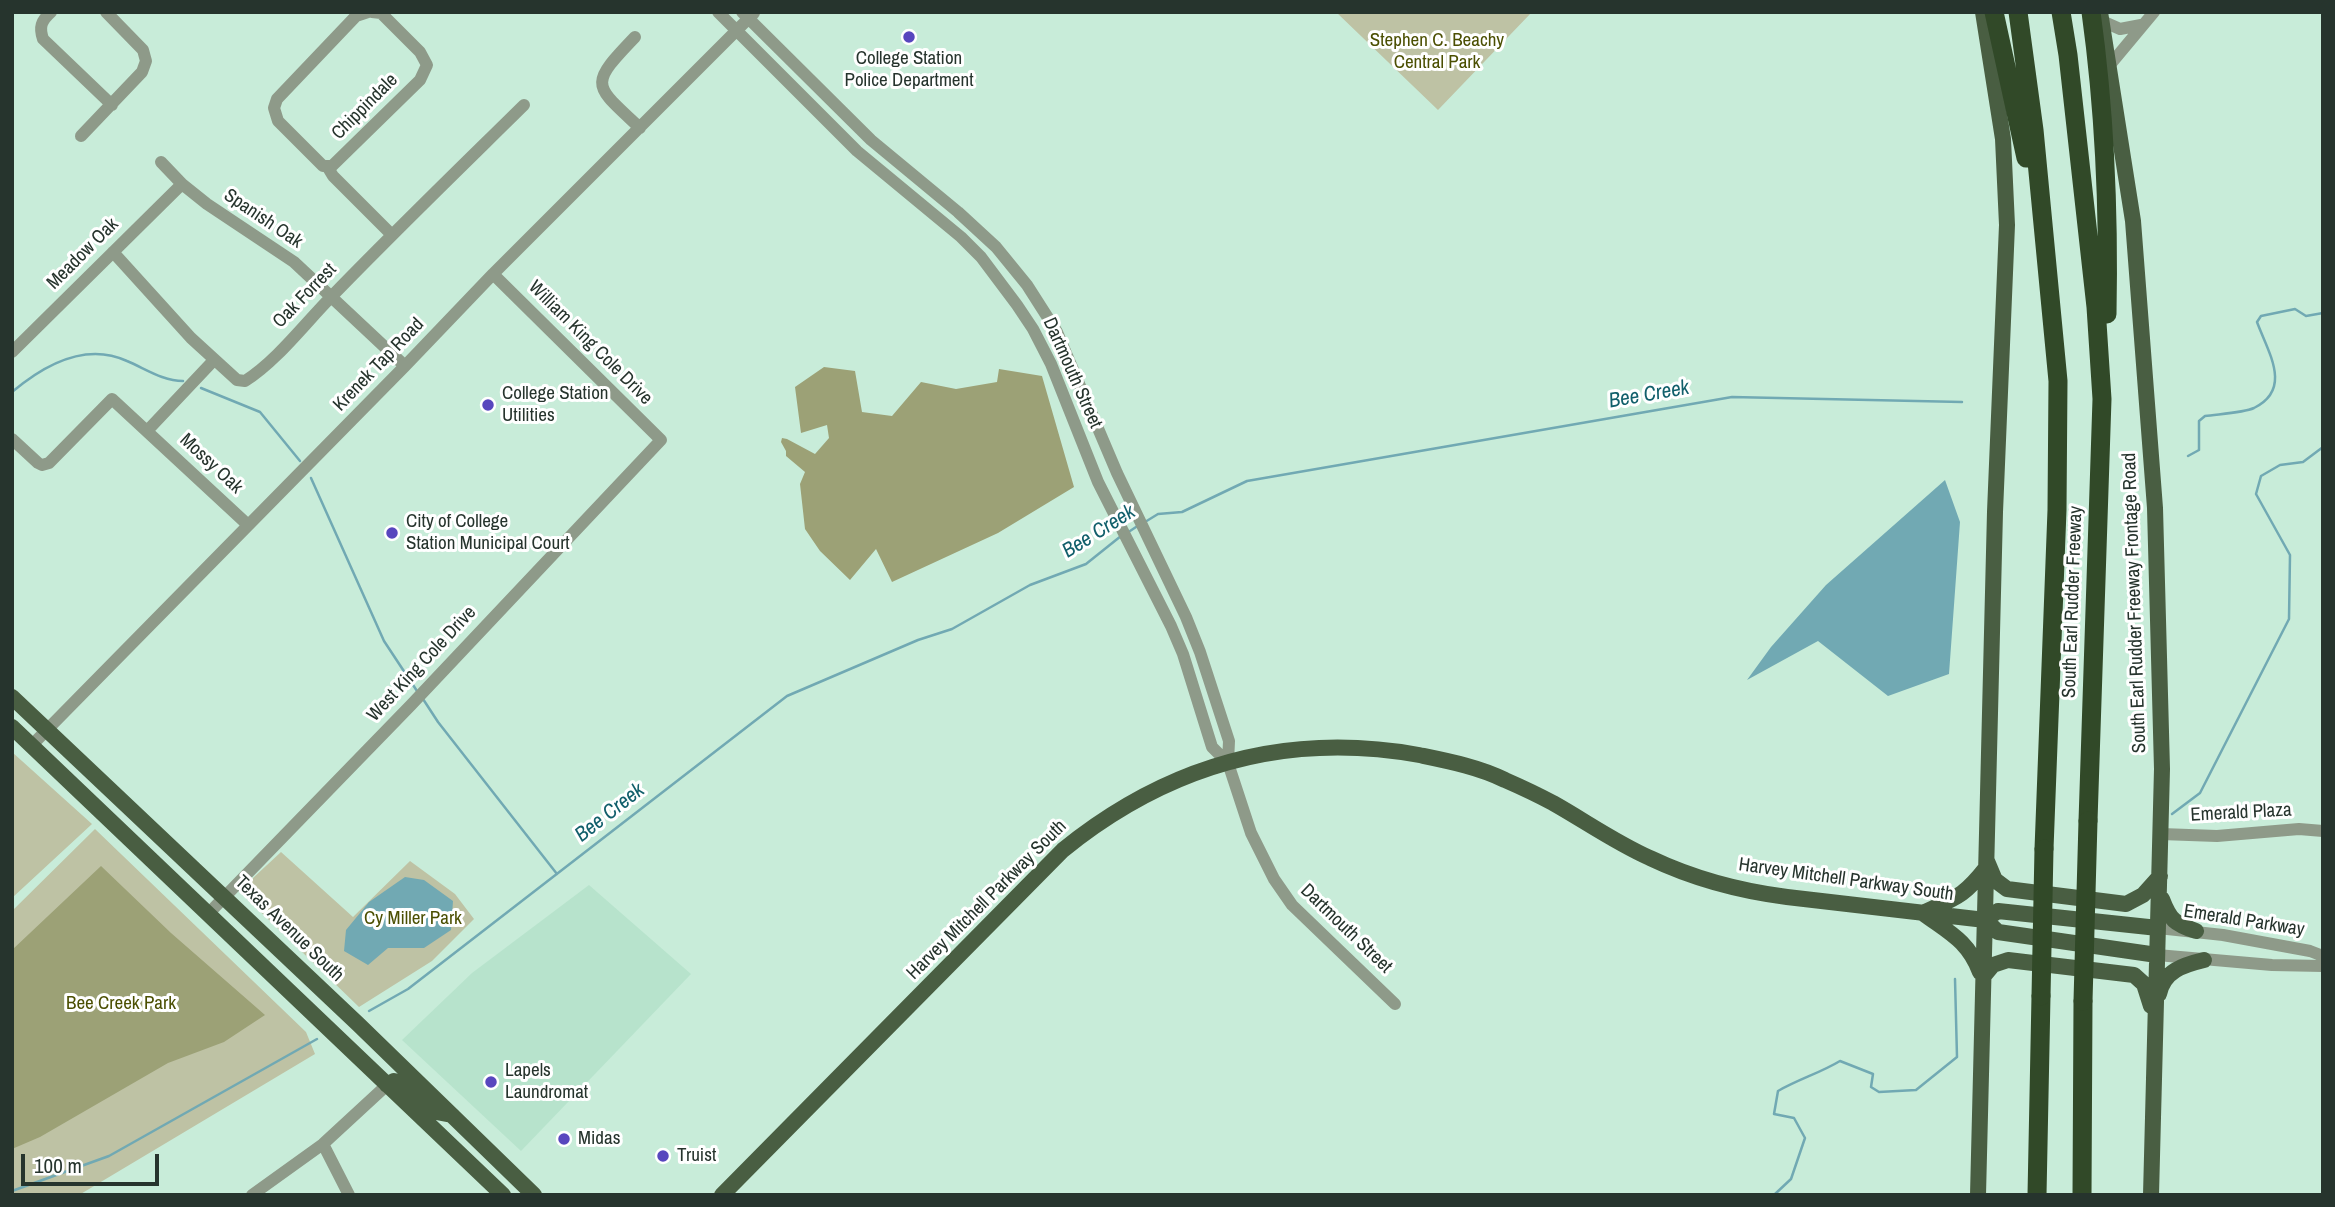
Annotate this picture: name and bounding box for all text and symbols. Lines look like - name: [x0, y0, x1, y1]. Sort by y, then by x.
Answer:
- marker: College Station Police Department: [901, 29, 917, 45]
- park label: Stephen C. Beachy Central Park: [1370, 30, 1504, 74]
- place label: College Station Police Department: [844, 48, 974, 92]
- street label: Chippindale: [327, 69, 403, 145]
- street label: Spanish Oak: [219, 184, 307, 254]
- street label: Meadow Oak: [42, 213, 124, 295]
- street label: Oak Forrest: [268, 259, 342, 333]
- street label: William King Cole Drive: [523, 276, 657, 410]
- street label: Krenek Tap Road: [329, 314, 429, 416]
- street label: Dartmouth Street: [1037, 314, 1107, 432]
- water label: Bee Creek: [1607, 376, 1691, 414]
- place label: College Station Utilities: [502, 383, 609, 427]
- marker: College Station Utilities: [480, 397, 496, 413]
- street label: Mossy Oak: [175, 429, 247, 499]
- street label: South Earl Rudder Freeway Frontage Road: [2118, 452, 2152, 754]
- water label: Bee Creek: [1058, 500, 1140, 564]
- street label: South Earl Rudder Freeway: [2058, 506, 2088, 698]
- place label: City of College Station Municipal Court: [406, 511, 570, 555]
- marker: City of College Station Municipal Court: [384, 525, 400, 541]
- street label: West King Cole Drive: [363, 602, 481, 726]
- water label: Bee Creek: [570, 778, 650, 848]
- street label: Emerald Plaza: [2190, 799, 2292, 827]
- street label: Harvey Mitchell Parkway South: [902, 815, 1072, 985]
- street label: Harvey Mitchell Parkway South: [1737, 854, 1955, 906]
- street label: Texas Avenue South: [230, 871, 348, 987]
- street label: Dartmouth Street: [1295, 880, 1397, 978]
- street label: Emerald Parkway: [2182, 900, 2306, 942]
- park label: Cy Miller Park: [364, 908, 462, 930]
- park label: Bee Creek Park: [66, 993, 176, 1015]
- place label: Lapels Laundromat: [505, 1060, 588, 1104]
- marker: Lapels Laundromat: [483, 1074, 499, 1090]
- place label: Midas: [578, 1128, 620, 1150]
- marker: Midas: [556, 1131, 572, 1147]
- scale bar: [24, 1140, 163, 1184]
- place label: Truist: [677, 1145, 716, 1167]
- marker: Truist: [655, 1148, 671, 1164]
- text: 100 m: [34, 1151, 82, 1180]

